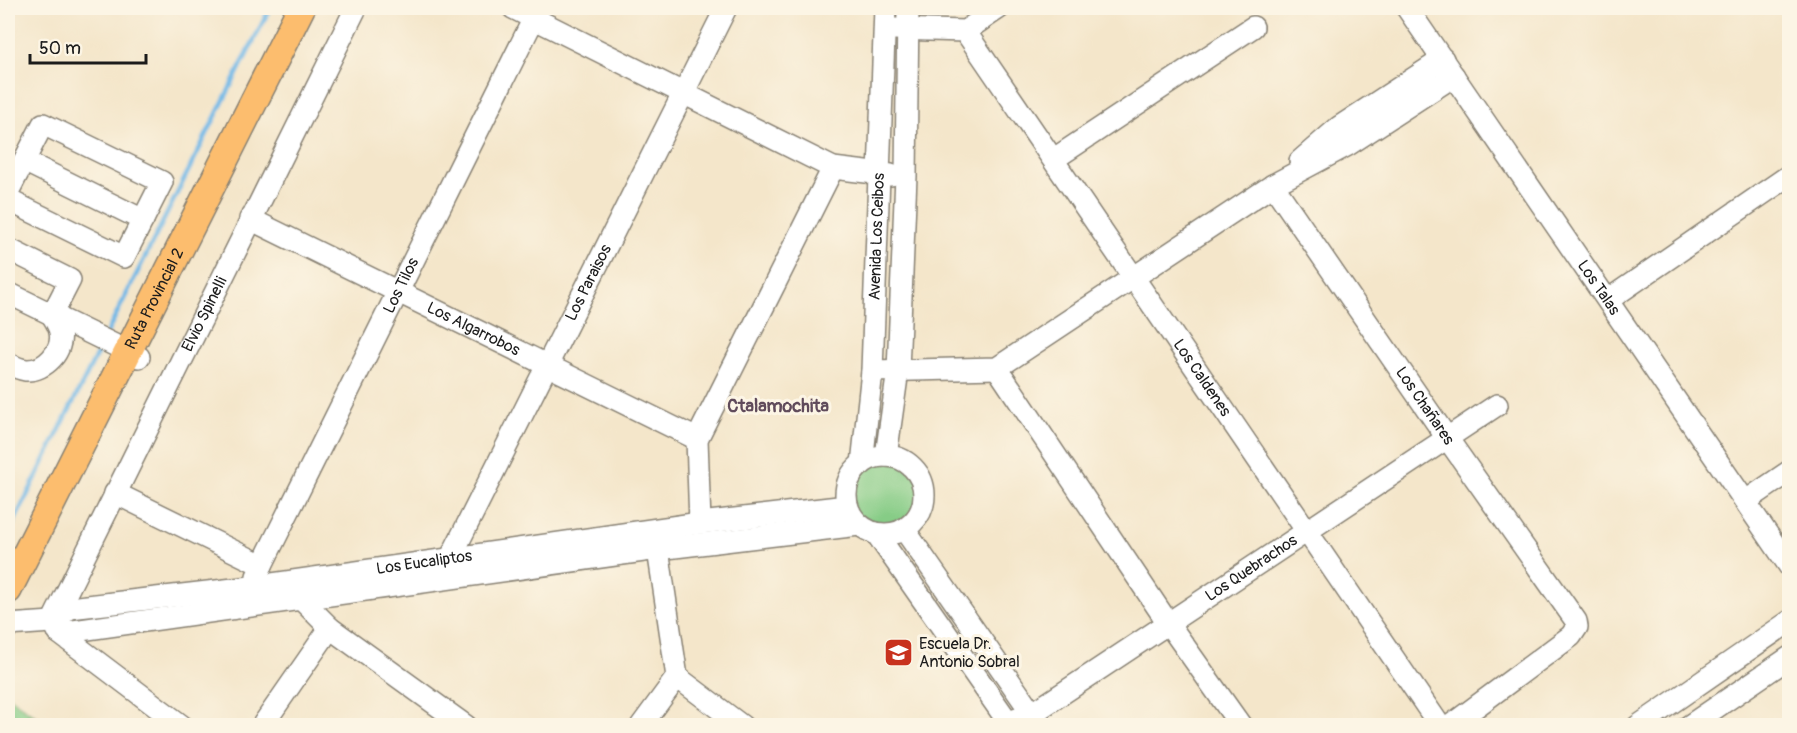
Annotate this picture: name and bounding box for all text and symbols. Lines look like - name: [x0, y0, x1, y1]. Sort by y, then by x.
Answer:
- scale bar: [30, 27, 146, 65]
- text: 50 m: [39, 37, 81, 60]
- street label: Avenida Los Ceibos: [865, 173, 889, 301]
- street label: Los Paraisos: [561, 241, 616, 324]
- street label: Ruta Provincial 2: [121, 245, 188, 353]
- street label: Los Tilos: [379, 255, 423, 317]
- street label: Los Talas: [1573, 256, 1624, 319]
- street label: Elvio Spinelli: [177, 273, 231, 355]
- street label: Los Algarrobos: [424, 298, 523, 360]
- street label: Los Caldenes: [1169, 335, 1235, 420]
- street label: Los Chañares: [1391, 363, 1459, 449]
- district label: Ctalamochita: [727, 395, 829, 418]
- street label: Los Quebrachos: [1201, 530, 1301, 606]
- street label: Los Eucaliptos: [375, 546, 473, 579]
- place label: Escuela Dr. Antonio Sobral: [919, 634, 1020, 672]
- school or university icon: Escuela Dr. Antonio Sobral: [882, 637, 914, 669]

